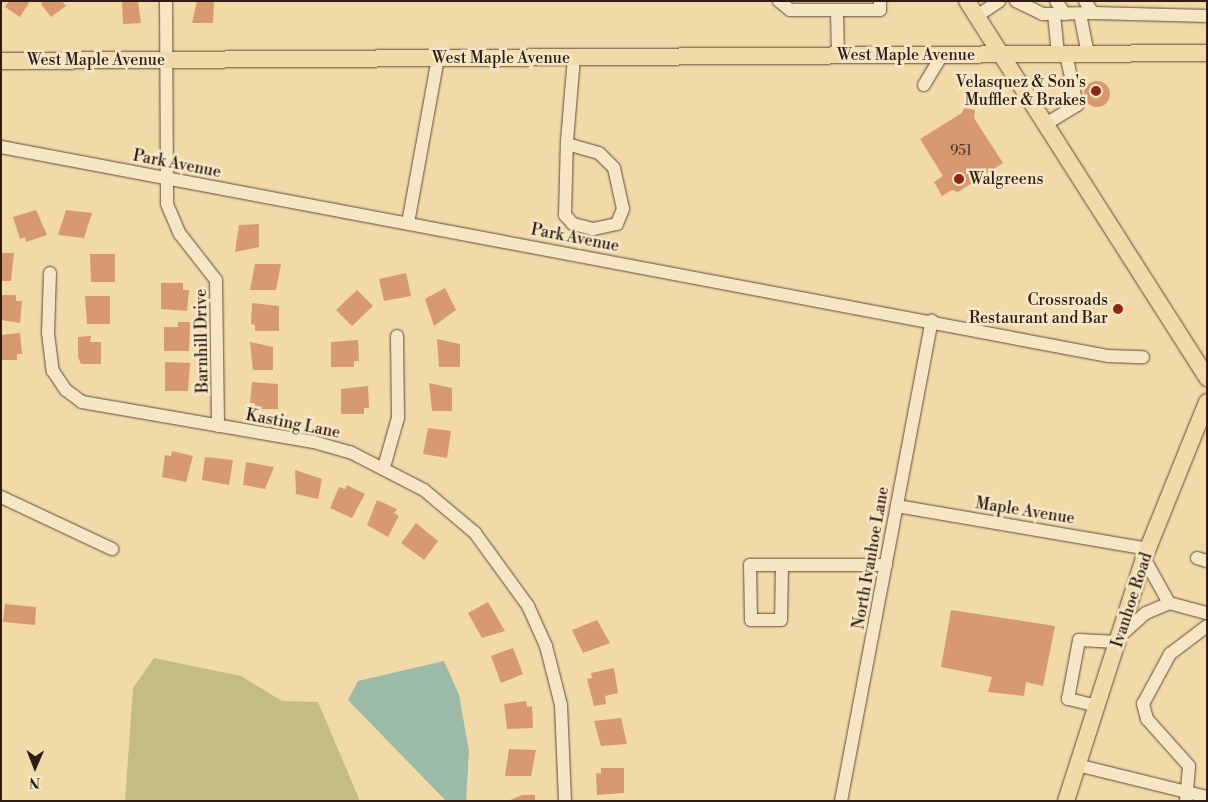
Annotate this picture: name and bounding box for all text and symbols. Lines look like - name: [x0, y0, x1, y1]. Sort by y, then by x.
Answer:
- street label: West Maple Avenue: [837, 45, 975, 65]
- street label: West Maple Avenue: [432, 48, 570, 68]
- street label: West Maple Avenue: [27, 50, 165, 70]
- place label: Velasquez & Son's Muffler & Brakes: [956, 72, 1086, 110]
- marker: Velasquez & Son's Muffler & Brakes: [1090, 85, 1102, 97]
- house number: 951: [950, 143, 972, 159]
- street label: Park Avenue: [131, 146, 223, 182]
- place label: Walgreens: [969, 169, 1043, 189]
- marker: Walgreens: [953, 173, 965, 185]
- street label: Park Avenue: [529, 220, 621, 256]
- street label: Barnhill Drive: [191, 289, 213, 393]
- place label: Crossroads Restaurant and Bar: [969, 290, 1108, 328]
- marker: Crossroads Restaurant and Bar: [1112, 303, 1124, 315]
- street label: Kasting Lane: [244, 405, 342, 443]
- street label: North Ivanhoe Lane: [849, 485, 893, 631]
- street label: Maple Avenue: [974, 494, 1076, 528]
- street label: Ivanhoe Road: [1108, 550, 1156, 650]
- north arrow: [10, 742, 60, 792]
- text: N: [29, 773, 40, 791]

